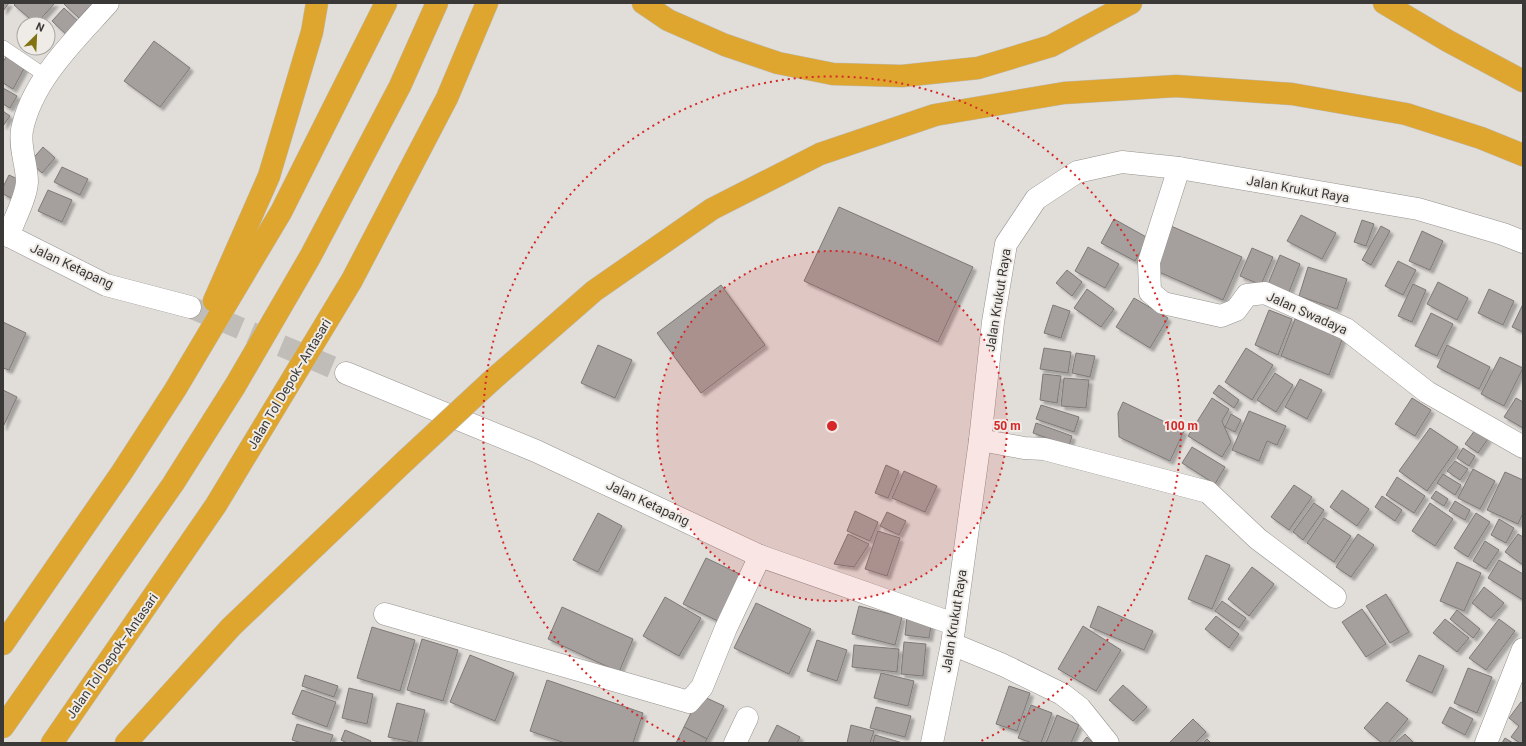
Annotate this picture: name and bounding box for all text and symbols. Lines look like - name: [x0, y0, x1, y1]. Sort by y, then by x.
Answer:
- north arrow: [16, 16, 56, 56]
- text: N: [34, 20, 46, 35]
- street label: Jalan Krukut Raya: [1246, 173, 1350, 205]
- street label: Jalan Ketapang: [28, 240, 116, 292]
- street label: Jalan Krukut Raya: [982, 247, 1014, 353]
- street label: Jalan Swadaya: [1264, 288, 1350, 338]
- street label: Jalan Tol Depok–Antasari: [244, 316, 334, 452]
- centre of rings: [825, 419, 839, 433]
- text: 50 m: [993, 419, 1021, 433]
- text: 100 m: [1164, 419, 1198, 433]
- street label: Jalan Ketapang: [604, 477, 692, 529]
- street label: Jalan Krukut Raya: [938, 568, 970, 674]
- street label: Jalan Tol Depok–Antasari: [63, 591, 161, 721]

